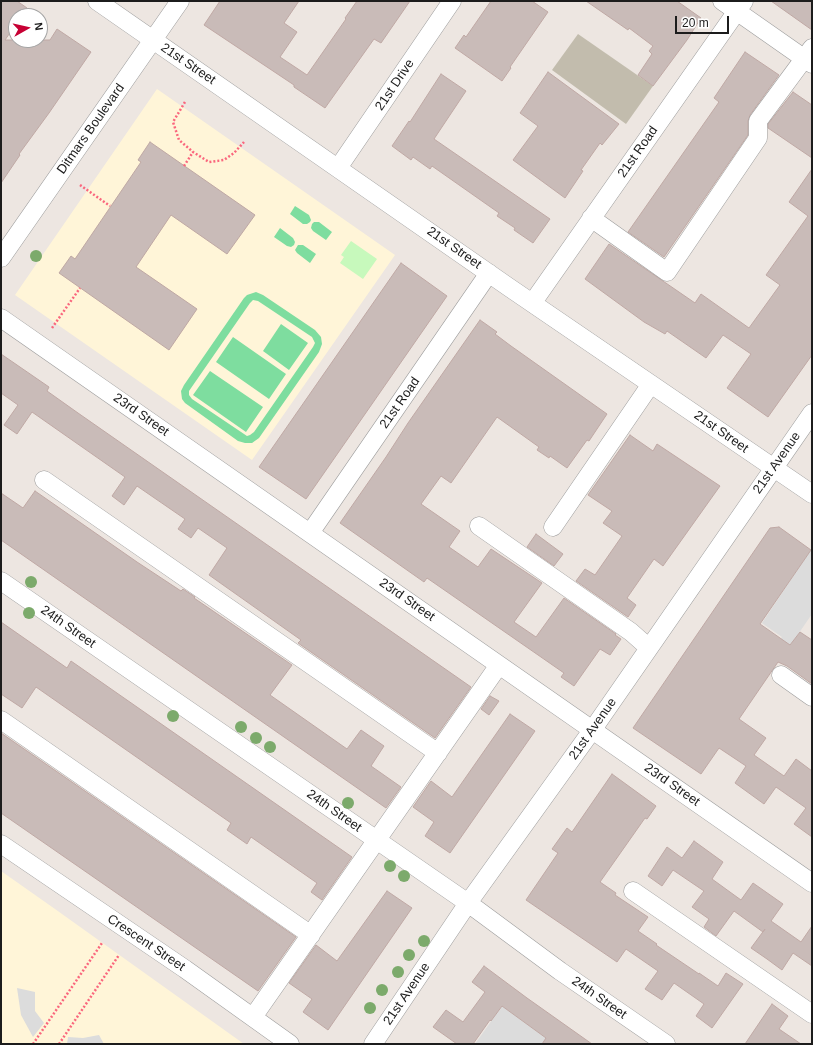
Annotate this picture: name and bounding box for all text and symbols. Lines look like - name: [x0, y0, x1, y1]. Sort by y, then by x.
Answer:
- north arrow: [8, 8, 48, 48]
- scale bar: [677, 8, 731, 34]
- text: 20 m: [682, 16, 709, 30]
- text: N: [32, 22, 45, 31]
- street label: 21st Street: [158, 40, 218, 88]
- street label: 21st Drive: [372, 56, 418, 114]
- street label: Ditmars Boulevard: [54, 81, 128, 177]
- street label: 21st Road: [615, 123, 661, 181]
- street label: 21st Street: [424, 224, 484, 272]
- street label: 21st Road: [377, 374, 423, 432]
- street label: 23rd Street: [110, 390, 172, 440]
- street label: 21st Street: [691, 408, 751, 456]
- street label: 21st Avenue: [750, 429, 804, 497]
- street label: 23rd Street: [376, 575, 438, 625]
- street label: 24th Street: [37, 602, 99, 652]
- street label: 21st Avenue: [566, 695, 620, 763]
- street label: 23rd Street: [641, 760, 703, 810]
- street label: 24th Street: [303, 786, 365, 836]
- street label: Crescent Street: [104, 911, 188, 975]
- street label: 21st Avenue: [380, 960, 434, 1028]
- street label: 24th Street: [568, 973, 630, 1023]

